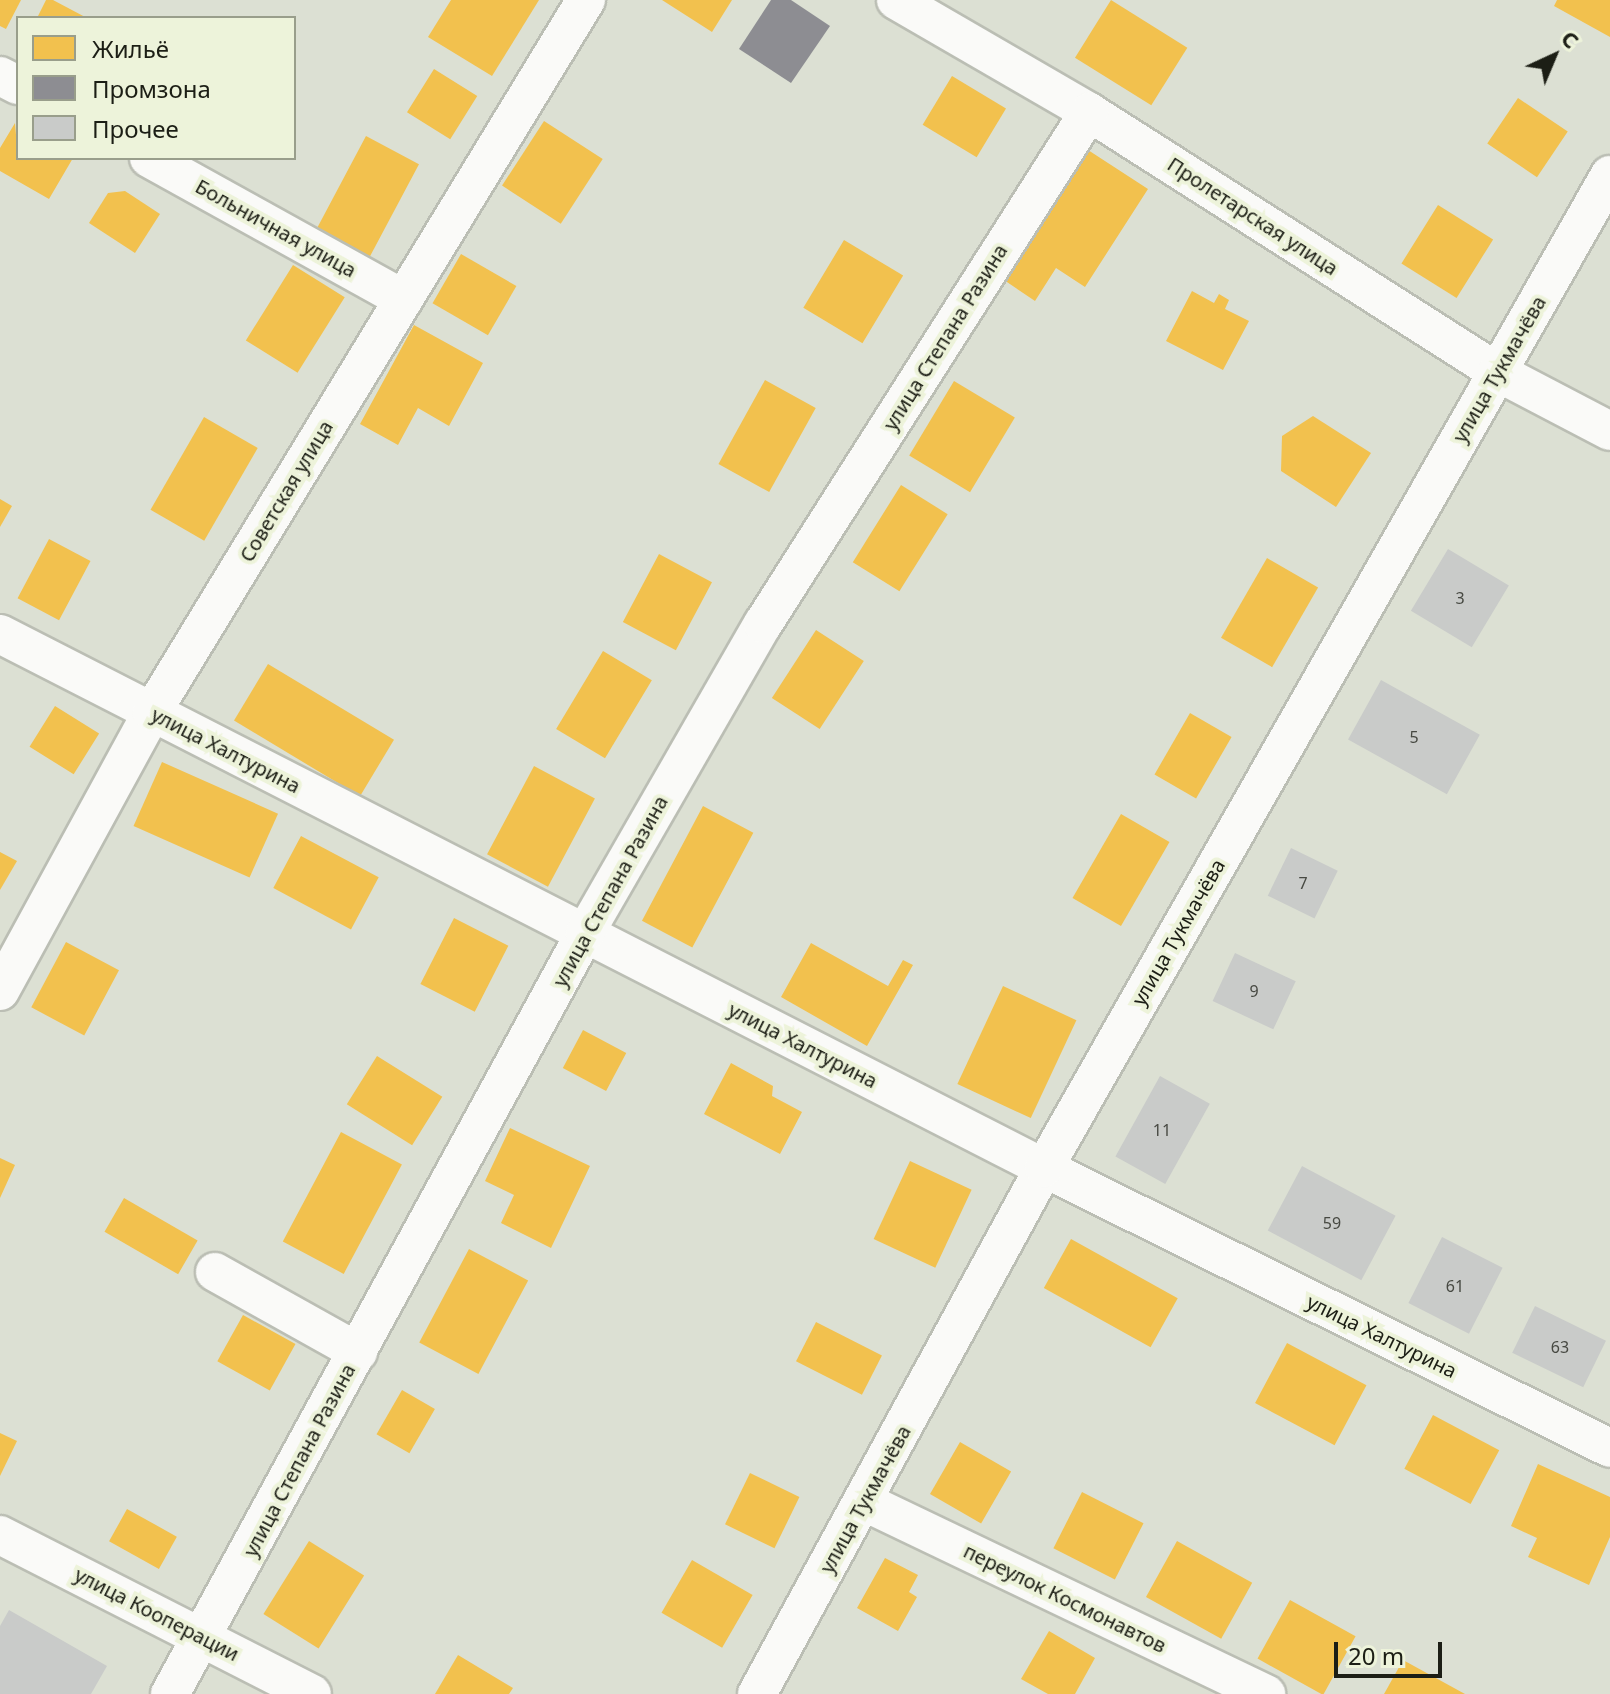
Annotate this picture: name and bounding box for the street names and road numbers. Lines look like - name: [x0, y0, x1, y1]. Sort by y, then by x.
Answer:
- street label: Пролетарская улица: [1163, 152, 1343, 280]
- street label: Больничная улица: [191, 174, 361, 282]
- street label: улица Степана Разина: [878, 239, 1012, 435]
- street label: улица Тукмачёва: [1447, 292, 1551, 446]
- street label: Советская улица: [234, 416, 338, 566]
- street label: улица Халтурина: [148, 702, 304, 798]
- street label: улица Степана Разина: [547, 791, 673, 991]
- street label: улица Тукмачёва: [1126, 855, 1230, 1009]
- street label: улица Халтурина: [725, 997, 881, 1093]
- street label: улица Халтурина: [1303, 1289, 1461, 1383]
- street label: улица Степана Разина: [238, 1359, 360, 1561]
- street label: улица Тукмачёва: [814, 1421, 916, 1577]
- street label: переулок Космонавтов: [960, 1539, 1170, 1657]
- street label: улица Кооперации: [71, 1562, 243, 1666]

